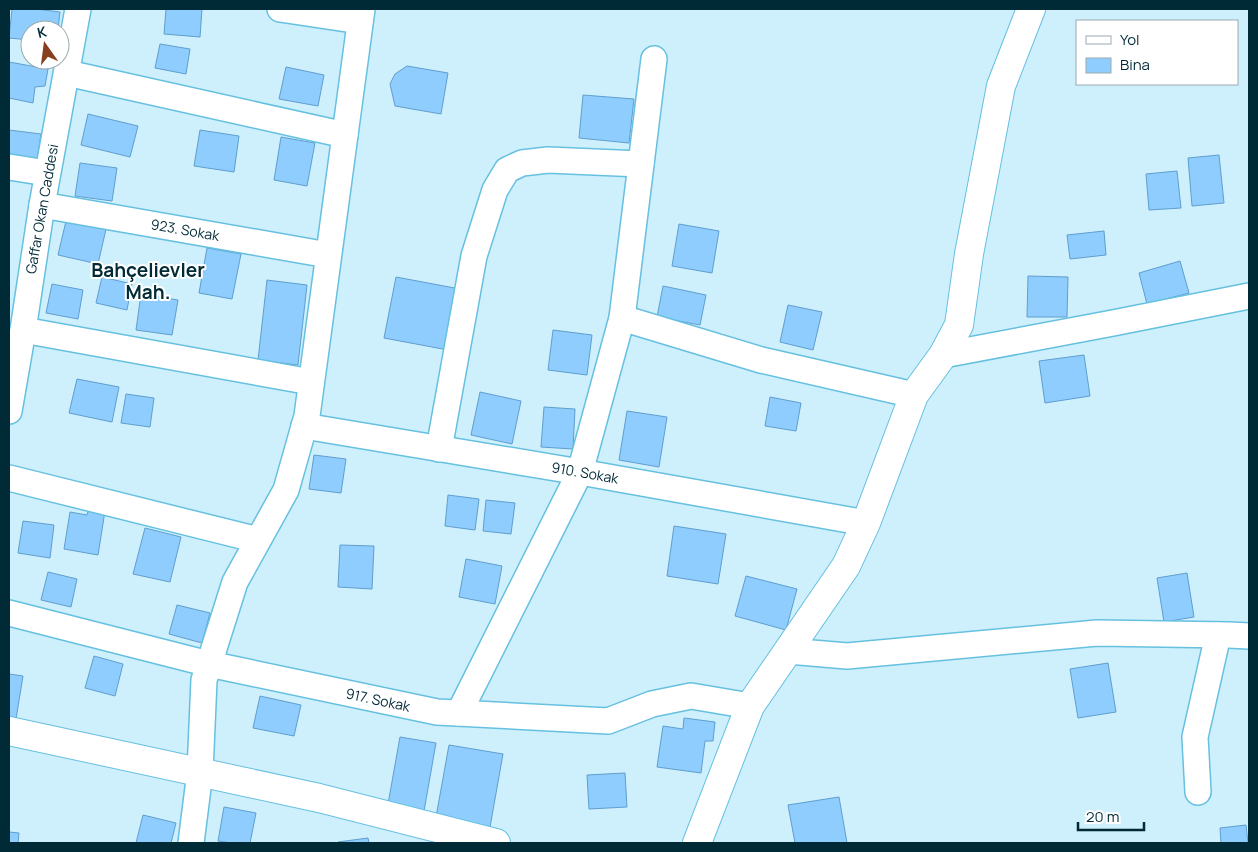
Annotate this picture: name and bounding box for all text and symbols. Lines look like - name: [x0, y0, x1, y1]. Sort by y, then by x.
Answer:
- north arrow: [20, 20, 70, 70]
- legend: [1076, 20, 1238, 85]
- text: K: [35, 21, 49, 42]
- text: Yol: [1120, 29, 1140, 50]
- text: Bina: [1120, 54, 1150, 75]
- street label: Gaffar Okan Caddesi: [21, 143, 62, 275]
- street label: 923. Sokak: [149, 214, 222, 245]
- district label: Bahçelievler Mah.: [91, 257, 205, 305]
- street label: 910. Sokak: [550, 457, 621, 488]
- street label: 917. Sokak: [344, 683, 413, 716]
- scale bar: [1078, 800, 1144, 832]
- text: 20 m: [1086, 806, 1119, 827]

